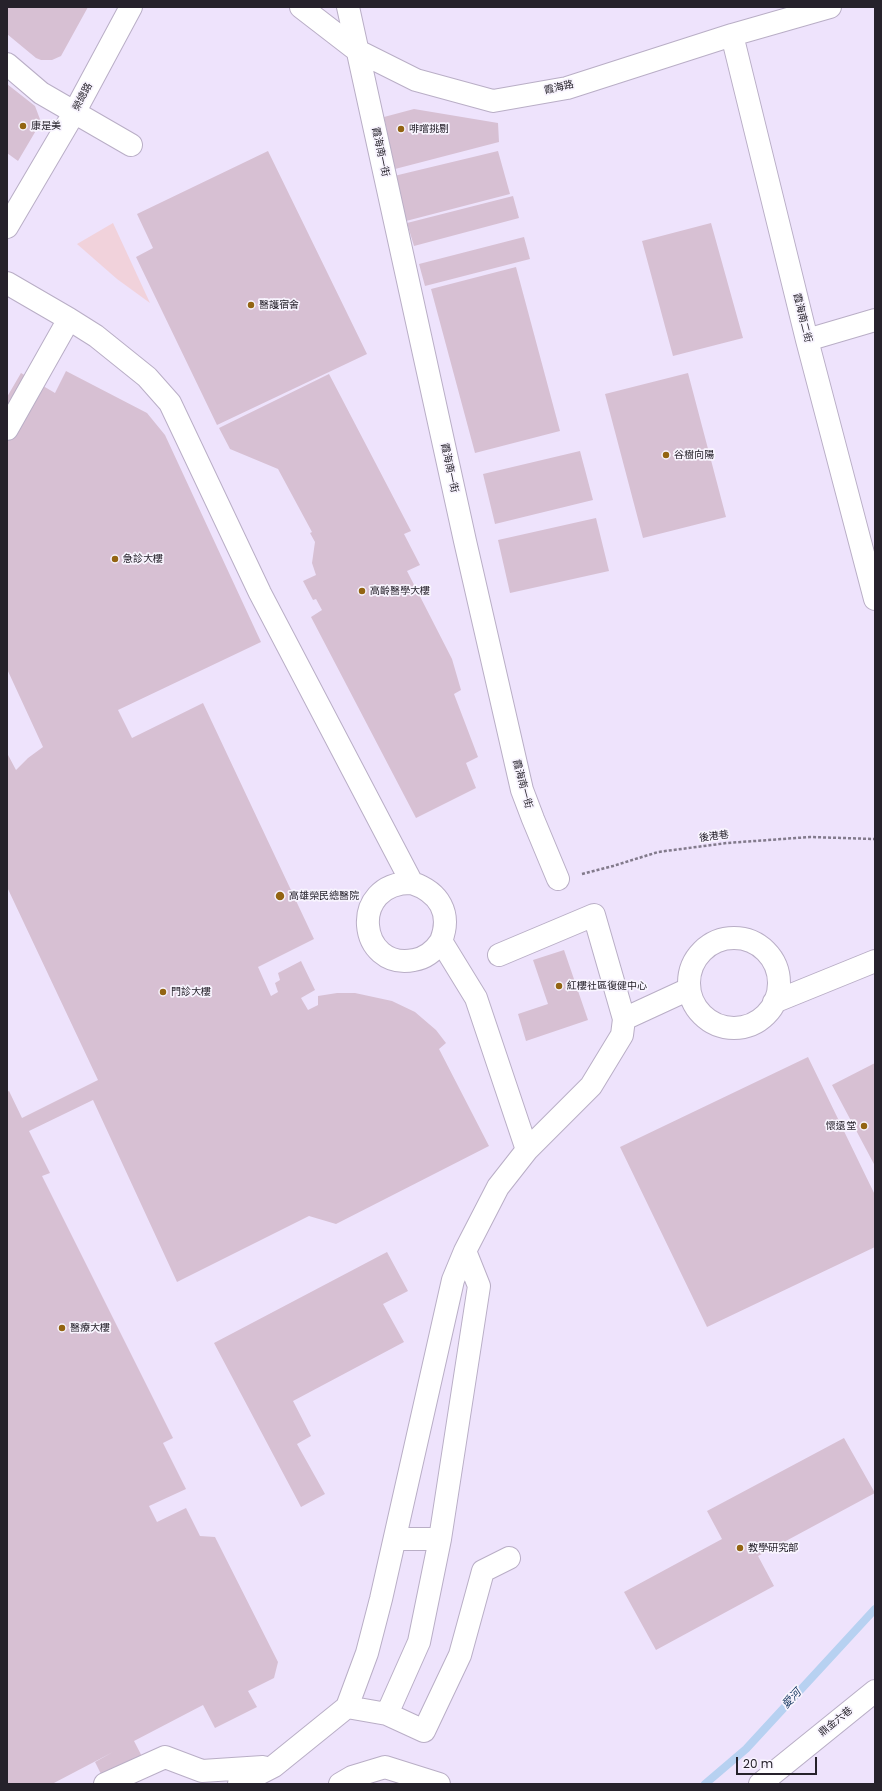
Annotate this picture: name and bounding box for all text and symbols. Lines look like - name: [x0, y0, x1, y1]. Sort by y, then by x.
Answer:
- street label: 霞海路: [543, 79, 575, 97]
- street label: 榮總路: [71, 81, 95, 113]
- place label: 康是美: [31, 120, 61, 132]
- marker: 康是美: [18, 121, 28, 131]
- place label: 啡嚐挑剔: [409, 123, 449, 135]
- marker: 啡嚐挑剔: [396, 124, 406, 134]
- street label: 霞海南一街: [369, 126, 391, 178]
- street label: 霞海南二街: [790, 292, 814, 344]
- place label: 醫護宿舍: [259, 299, 299, 311]
- marker: 醫護宿舍: [246, 300, 256, 310]
- street label: 霞海南一街: [438, 442, 460, 494]
- place label: 谷樹向陽: [674, 449, 714, 461]
- marker: 谷樹向陽: [661, 450, 671, 460]
- place label: 急診大樓: [123, 553, 163, 565]
- marker: 急診大樓: [110, 554, 120, 564]
- place label: 高齡醫學大樓: [370, 585, 430, 597]
- marker: 高齡醫學大樓: [357, 586, 367, 596]
- street label: 霞海南一街: [510, 758, 534, 810]
- street label: 後港巷: [698, 829, 730, 845]
- marker: 高雄榮民總醫院: [274, 890, 286, 902]
- place label: 高雄榮民總醫院: [289, 890, 359, 902]
- place label: 紅樓社區復健中心: [567, 980, 647, 992]
- marker: 紅樓社區復健中心: [554, 981, 564, 991]
- place label: 門診大樓: [171, 986, 211, 998]
- marker: 門診大樓: [158, 987, 168, 997]
- place label: 懷遠堂: [826, 1120, 856, 1132]
- marker: 懷遠堂: [859, 1121, 869, 1131]
- place label: 醫療大樓: [70, 1322, 110, 1334]
- marker: 醫療大樓: [57, 1323, 67, 1333]
- place label: 教學研究部: [748, 1542, 798, 1554]
- marker: 教學研究部: [735, 1543, 745, 1553]
- water label: 愛河: [780, 1686, 804, 1712]
- street label: 鼎金六巷: [817, 1705, 855, 1739]
- scale bar: [738, 1749, 819, 1775]
- text: 20 m: [743, 1755, 773, 1772]

